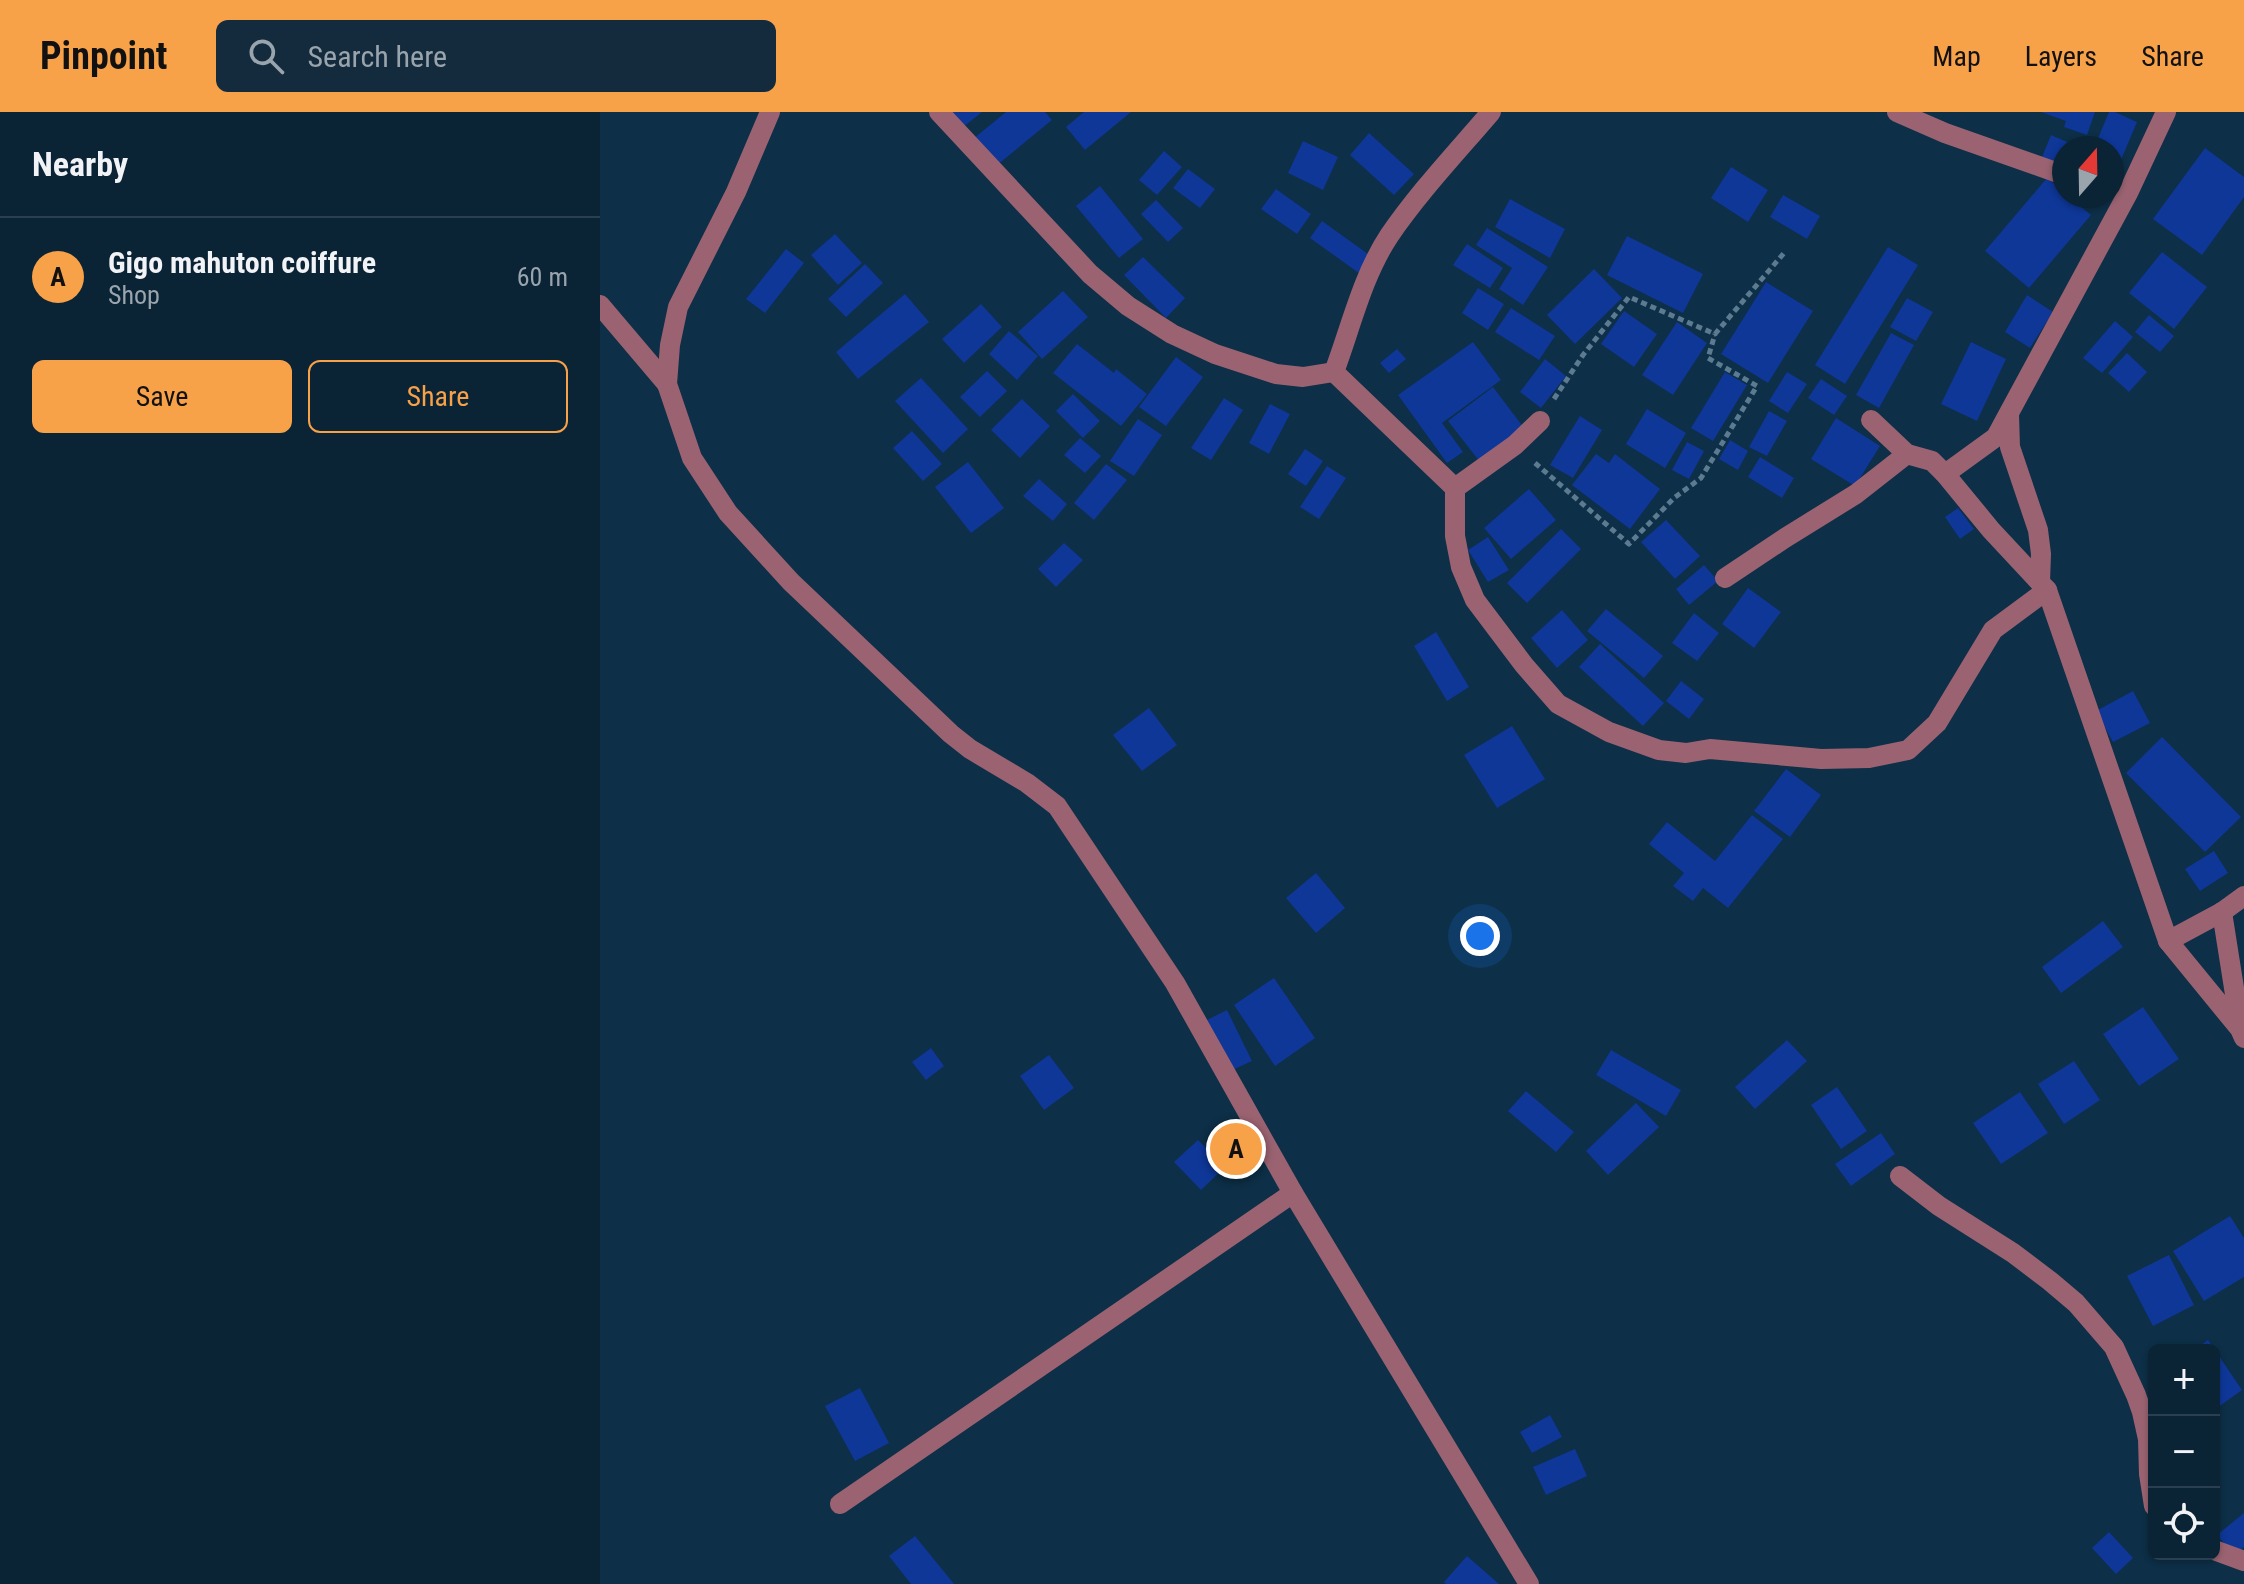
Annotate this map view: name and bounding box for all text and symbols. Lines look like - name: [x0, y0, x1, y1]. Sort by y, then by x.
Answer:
- search box: [216, 20, 776, 92]
- text: Pinpoint: [40, 34, 168, 78]
- icon: search: [244, 34, 288, 78]
- text: Search here: [308, 39, 447, 74]
- text: Map: [1932, 40, 1981, 73]
- text: Layers: [2025, 40, 2097, 73]
- text: Share: [2141, 40, 2204, 73]
- north arrow: [2052, 136, 2124, 208]
- text: Nearby: [32, 144, 128, 184]
- text: Gigo mahuton coiffure: [108, 245, 376, 280]
- text: A: [50, 262, 66, 292]
- text: 60 m: [517, 262, 568, 292]
- text: Shop: [108, 280, 160, 310]
- button: Save: [32, 360, 292, 433]
- button: Share: [308, 360, 568, 433]
- your location: [1460, 916, 1500, 956]
- pin: A: [1210, 1119, 1262, 1179]
- map controls: [2148, 1344, 2220, 1560]
- button: +: [2148, 1344, 2220, 1416]
- button: −: [2148, 1416, 2220, 1488]
- button: locate: [2148, 1488, 2220, 1560]

